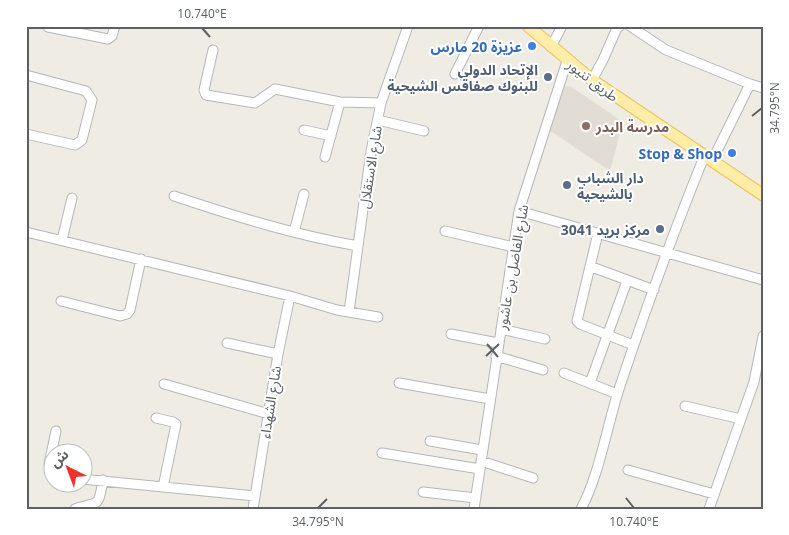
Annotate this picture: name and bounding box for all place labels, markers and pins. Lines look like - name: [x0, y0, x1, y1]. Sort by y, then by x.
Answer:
- place label: عزيزة 20 مارس: [431, 37, 522, 56]
- marker: عزيزة 20 مارس: [526, 40, 538, 52]
- place label: الإتحاد الدولي للبنوك صفاقس الشيحية: [387, 60, 538, 95]
- marker: الإتحاد الدولي للبنوك صفاقس الشيحية: [542, 71, 554, 83]
- place label: مدرسة البدر: [595, 117, 669, 136]
- marker: مدرسة البدر: [580, 120, 592, 132]
- place label: Stop & Shop: [638, 144, 722, 163]
- marker: Stop & Shop: [726, 147, 738, 159]
- place label: دار الشباب بالشيحية: [577, 168, 644, 203]
- marker: دار الشباب بالشيحية: [561, 179, 573, 191]
- place label: مركز بريد 3041: [561, 220, 650, 239]
- marker: مركز بريد 3041: [654, 223, 666, 235]

